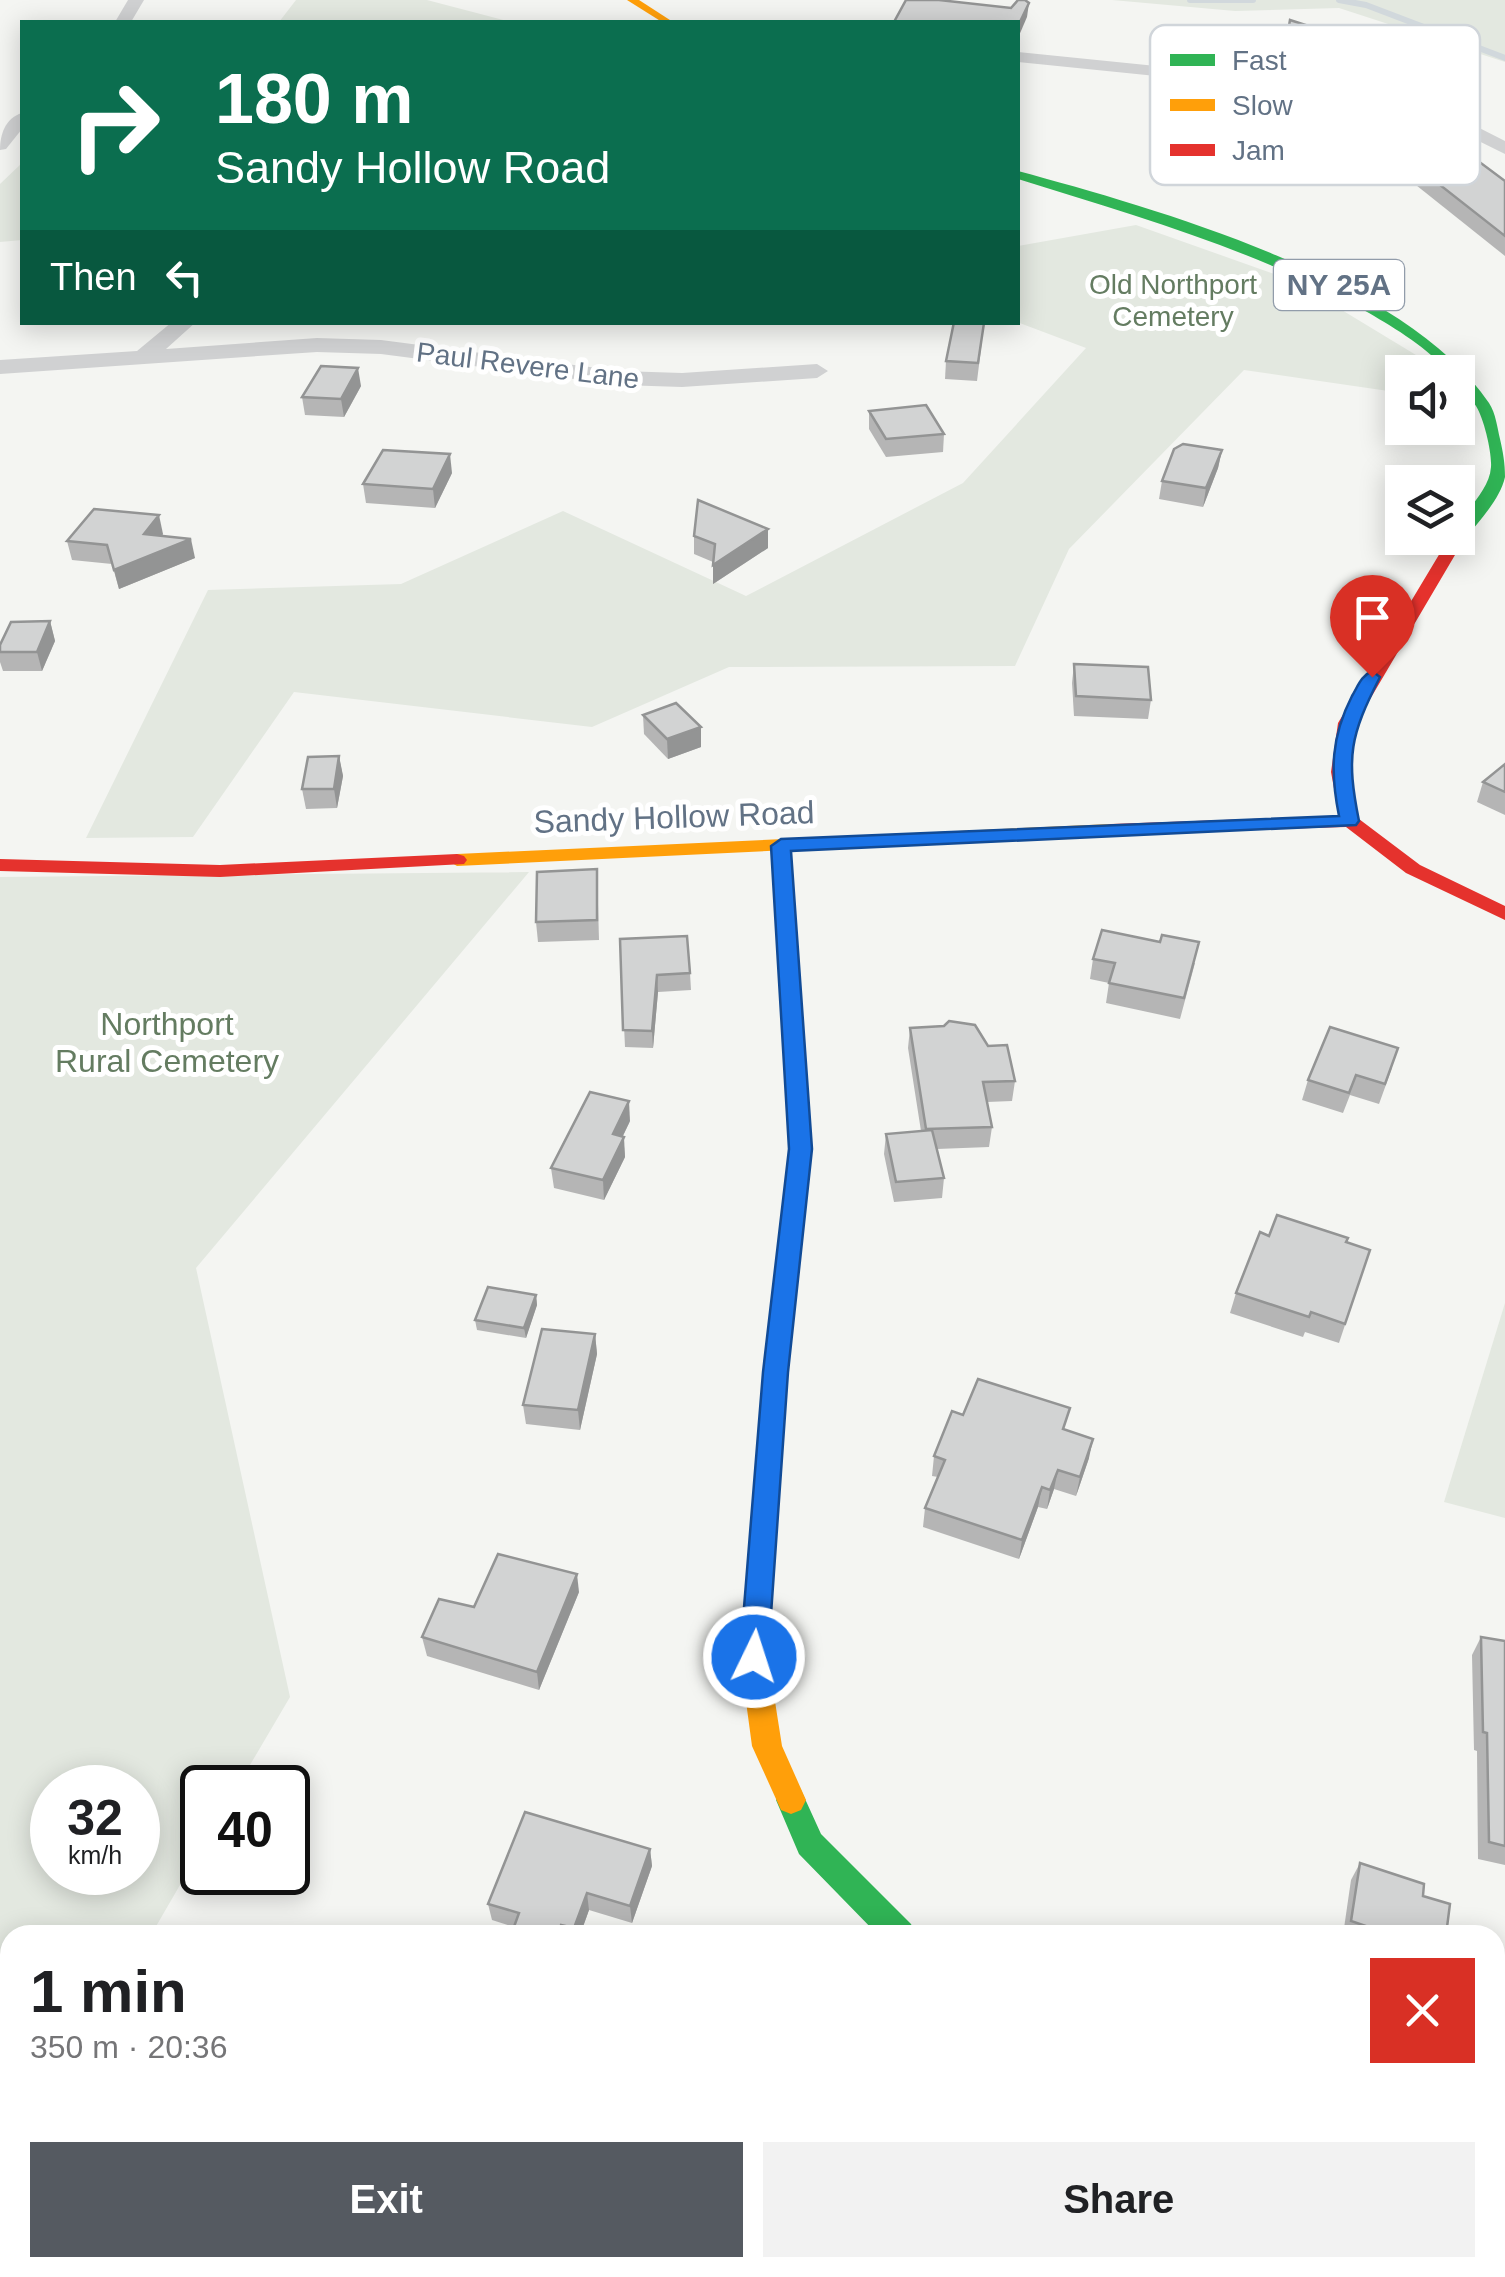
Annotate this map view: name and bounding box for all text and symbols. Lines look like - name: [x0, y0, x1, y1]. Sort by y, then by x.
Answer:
- legend: [1150, 25, 1480, 185]
- text: Fast: [1232, 45, 1287, 76]
- icon: right: [50, 60, 180, 190]
- text: 180 m: [215, 60, 413, 138]
- text: Slow: [1232, 90, 1293, 121]
- text: Jam: [1232, 135, 1285, 166]
- text: Sandy Hollow Road: [215, 142, 610, 193]
- icon: left: [157, 250, 212, 305]
- text: Then: [50, 256, 137, 298]
- road number: NY 25A: [1274, 260, 1404, 310]
- park label: Old Northport Cemetery: [1089, 269, 1257, 332]
- street label: Paul Revere Lane: [415, 336, 641, 395]
- map controls: [1385, 355, 1475, 555]
- button: sound: [1385, 355, 1475, 445]
- button: layers: [1385, 465, 1475, 555]
- pin: [1330, 575, 1415, 678]
- icon: arrive: [1345, 590, 1400, 645]
- street label: Sandy Hollow Road: [533, 794, 815, 840]
- park label: Northport Rural Cemetery: [55, 1006, 279, 1079]
- position arrow: [702, 1605, 806, 1709]
- speed limit sign: 40: [180, 1765, 310, 1895]
- text: 32: [67, 1790, 123, 1846]
- text: km/h: [68, 1841, 122, 1869]
- text: 1 min: [30, 1958, 187, 2025]
- button: close: [1370, 1958, 1475, 2063]
- text: 350 m · 20:36: [30, 2029, 227, 2065]
- button: Exit: [30, 2142, 743, 2257]
- button: Share: [763, 2142, 1475, 2257]

